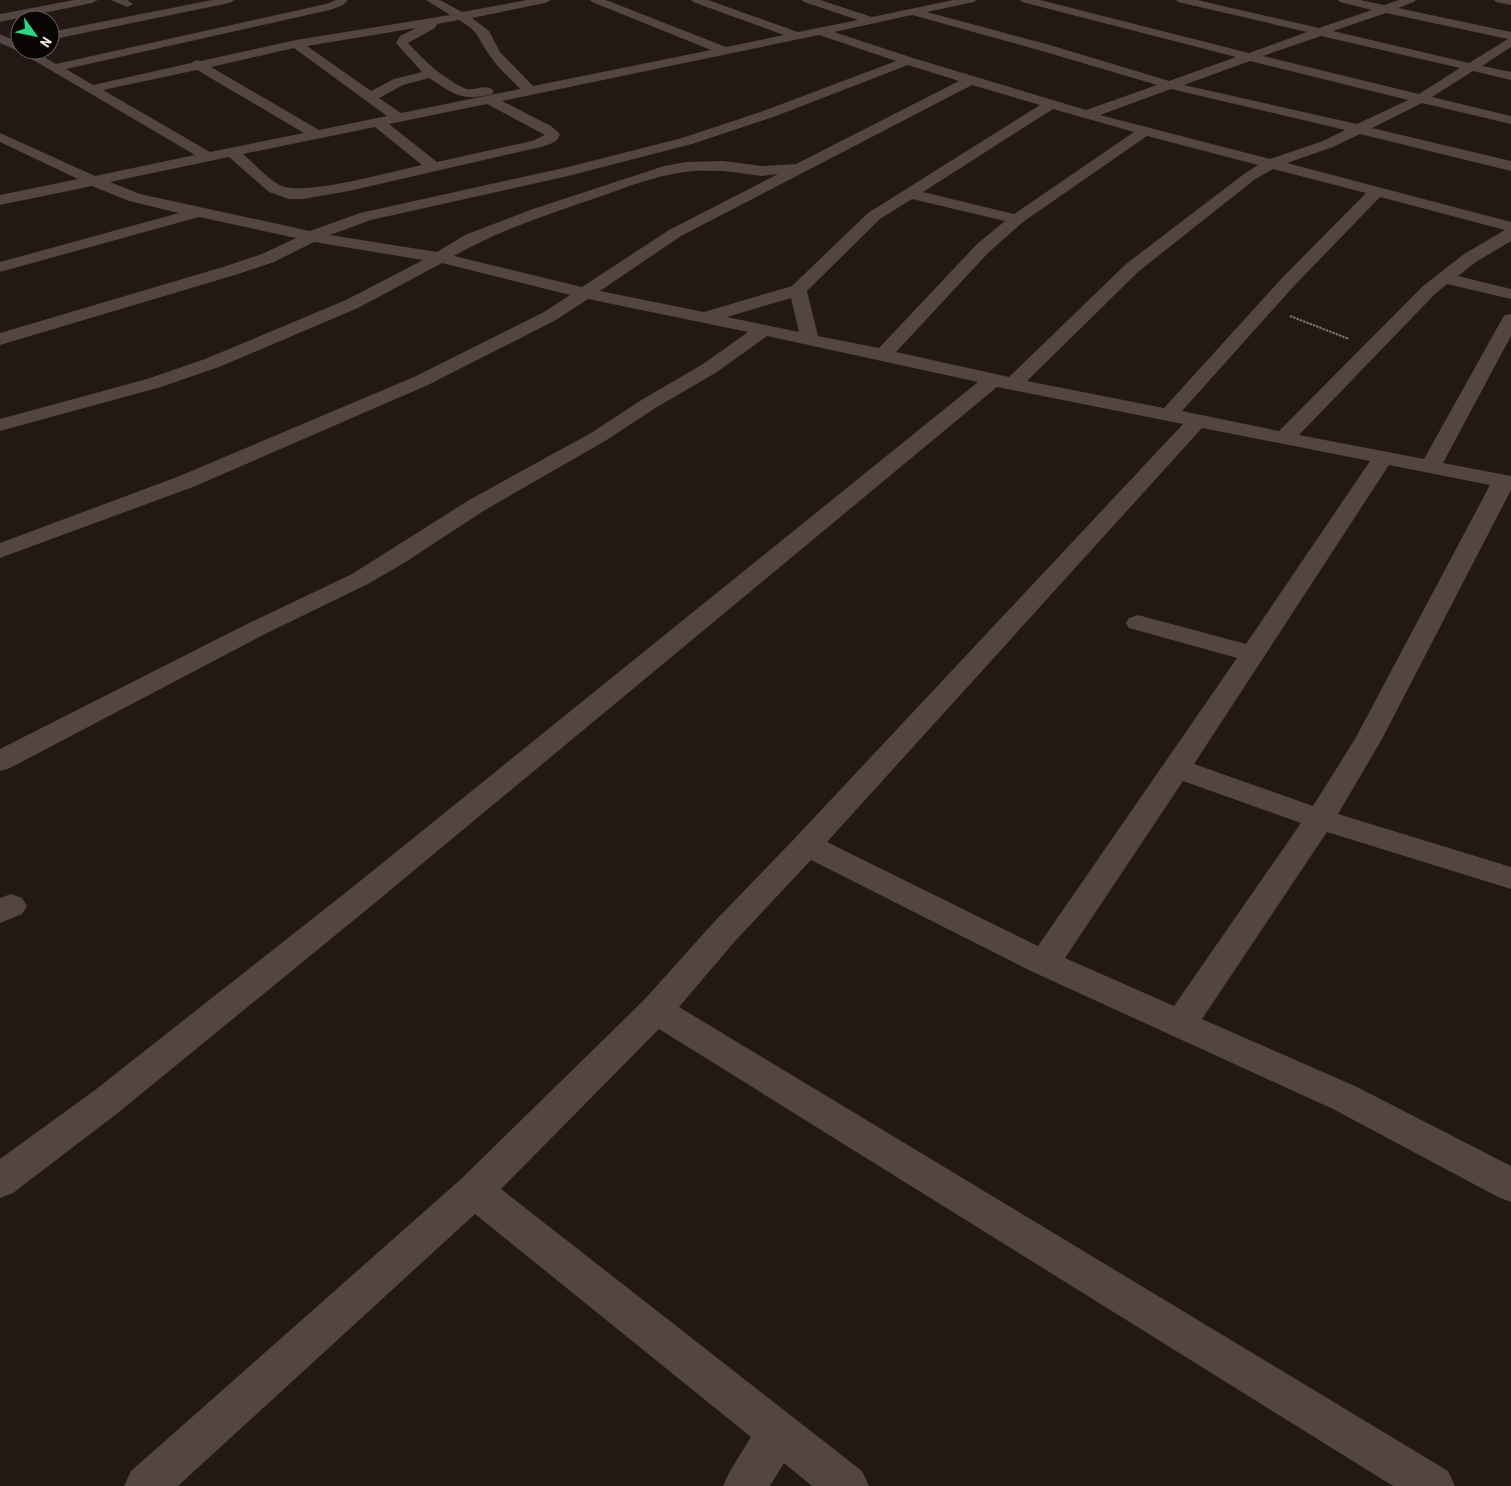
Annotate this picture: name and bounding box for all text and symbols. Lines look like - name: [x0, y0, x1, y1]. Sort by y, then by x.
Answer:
- north arrow: [10, 10, 60, 60]
- text: N: [37, 34, 55, 50]

